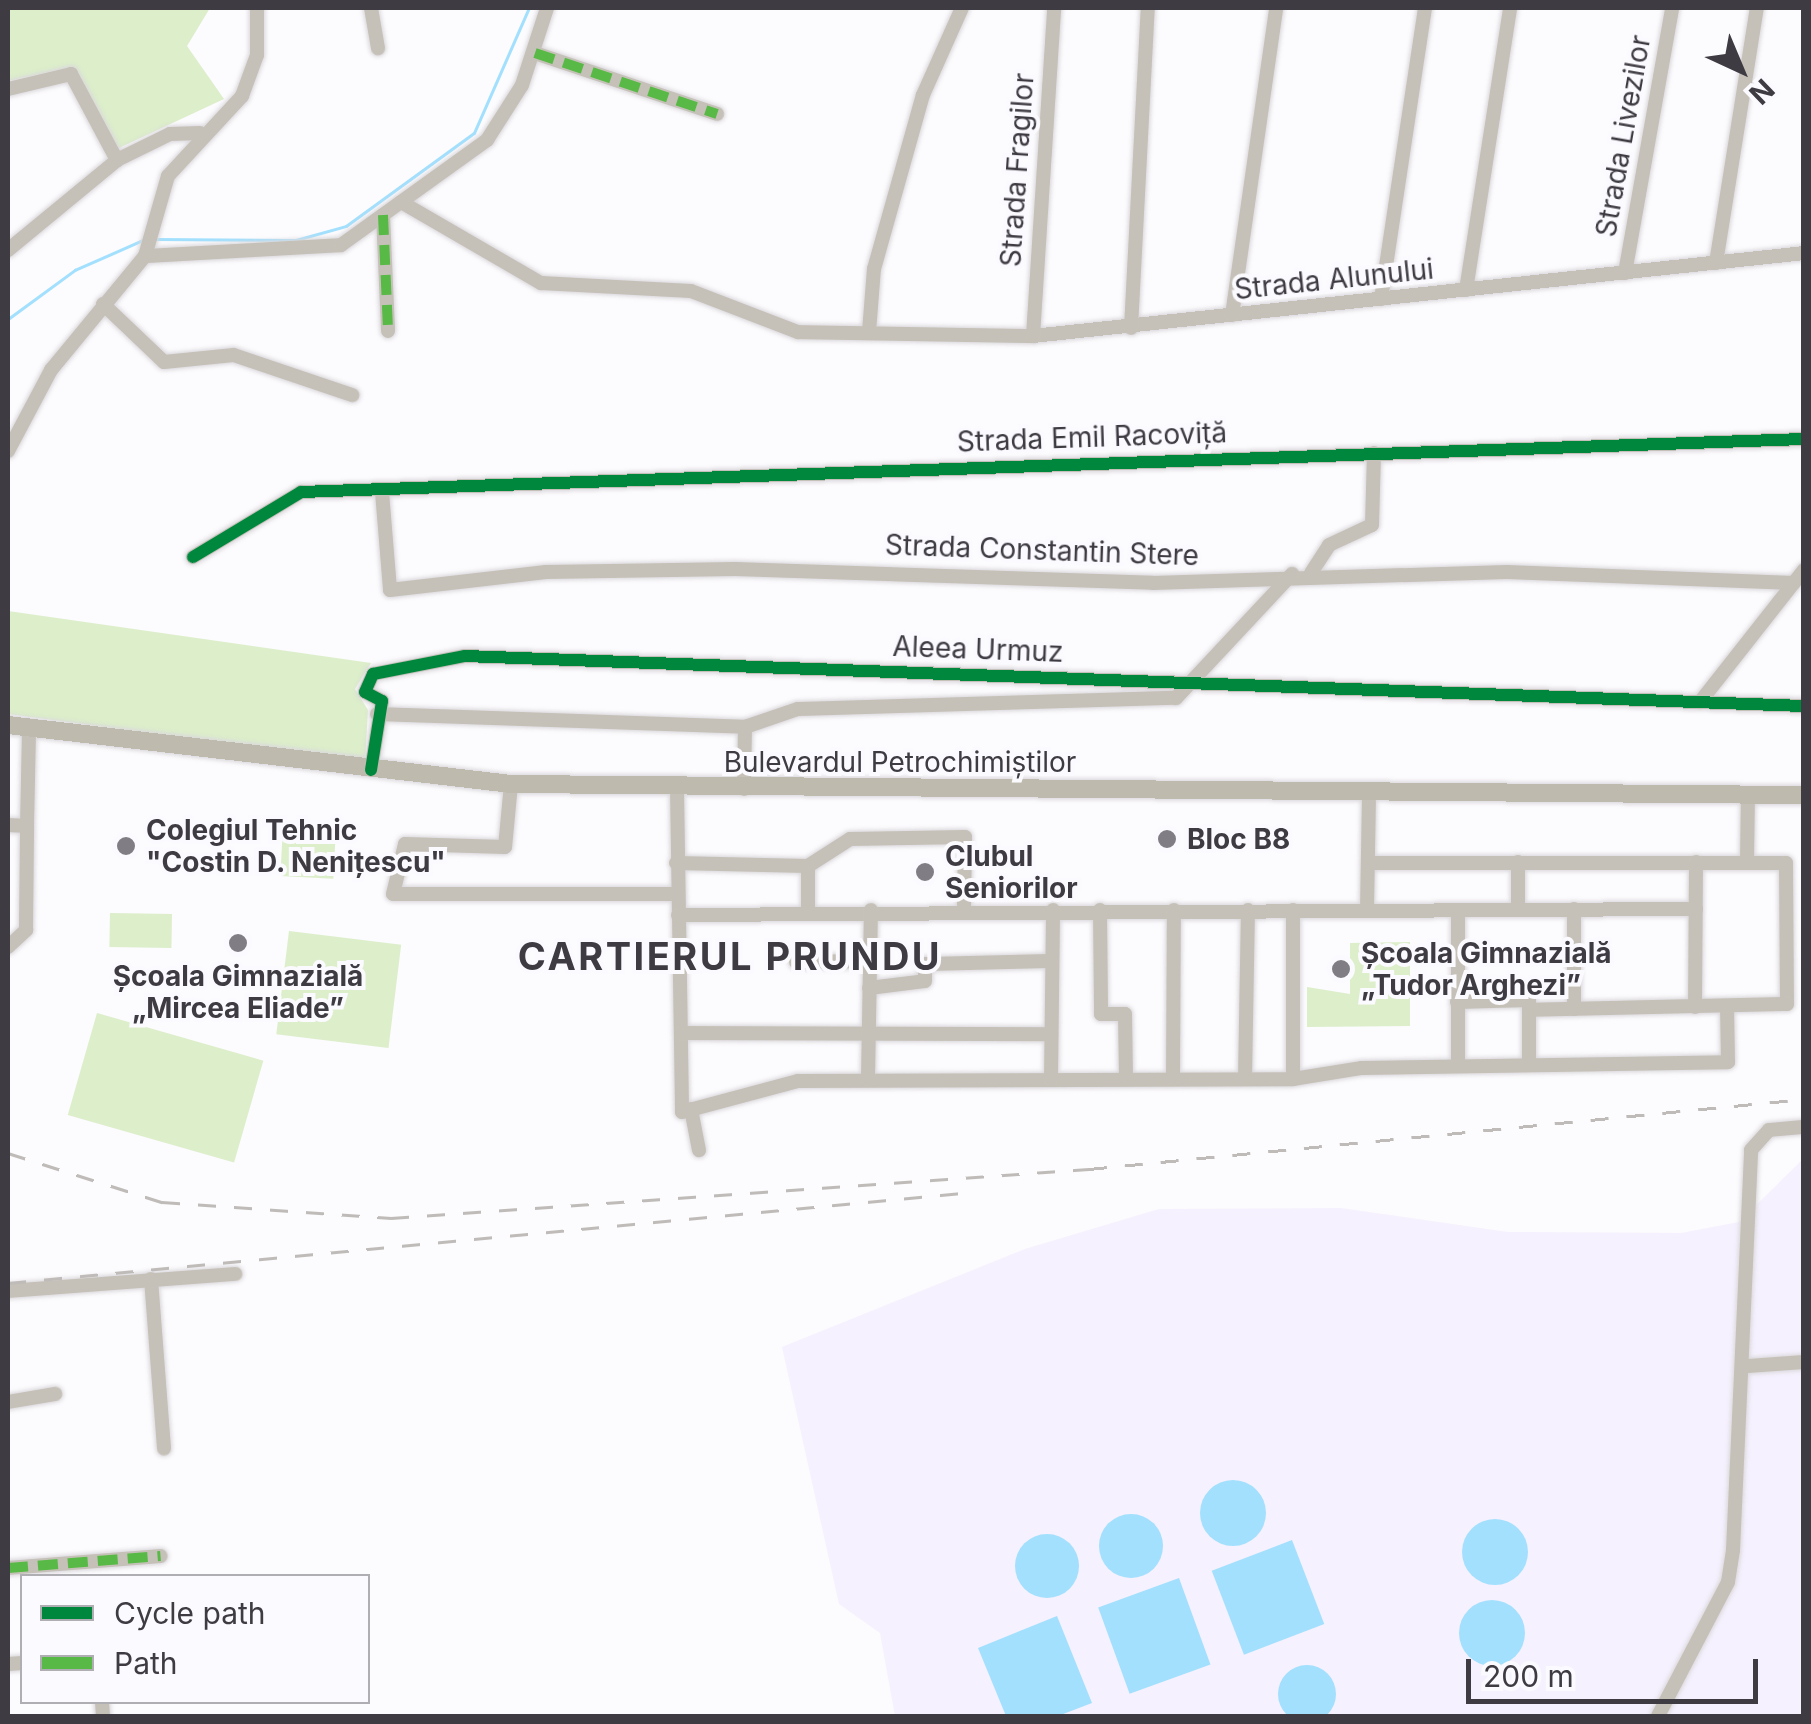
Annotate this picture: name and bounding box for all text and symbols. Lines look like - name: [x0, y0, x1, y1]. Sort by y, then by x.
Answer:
- north arrow: [1691, 20, 1791, 120]
- street label: Strada Livezilor: [1589, 33, 1657, 239]
- street label: Strada Fragilor: [993, 72, 1041, 268]
- text: N: [1742, 72, 1781, 111]
- street label: Strada Alunului: [1233, 252, 1435, 306]
- street label: Strada Emil Racoviță: [956, 415, 1228, 459]
- street label: Strada Constantin Stere: [884, 528, 1200, 572]
- street label: Aleea Urmuz: [892, 629, 1064, 669]
- street label: Bulevardul Petrochimiștilor: [724, 745, 1076, 779]
- place label: Colegiul Tehnic "Costin D. Nenițescu": [146, 813, 447, 879]
- place label: Bloc B8: [1187, 822, 1290, 856]
- marker: Bloc B8: [1156, 828, 1178, 850]
- marker: Colegiul Tehnic "Costin D. Nenițescu": [115, 835, 137, 857]
- place label: Clubul Seniorilor: [945, 839, 1078, 905]
- marker: Clubul Seniorilor: [914, 861, 936, 883]
- marker: Școala Gimnazială „Mircea Eliade”: [227, 932, 249, 954]
- district label: CARTIERUL PRUNDU: [518, 934, 942, 980]
- place label: Școala Gimnazială „Tudor Arghezi”: [1361, 936, 1612, 1002]
- marker: Școala Gimnazială „Tudor Arghezi”: [1330, 958, 1352, 980]
- place label: Școala Gimnazială „Mircea Eliade”: [113, 959, 363, 1025]
- legend: [20, 1574, 370, 1704]
- text: Cycle path: [114, 1595, 266, 1631]
- scale bar: [1471, 1639, 1764, 1701]
- text: Path: [114, 1645, 178, 1681]
- text: 200 m: [1483, 1658, 1574, 1694]

